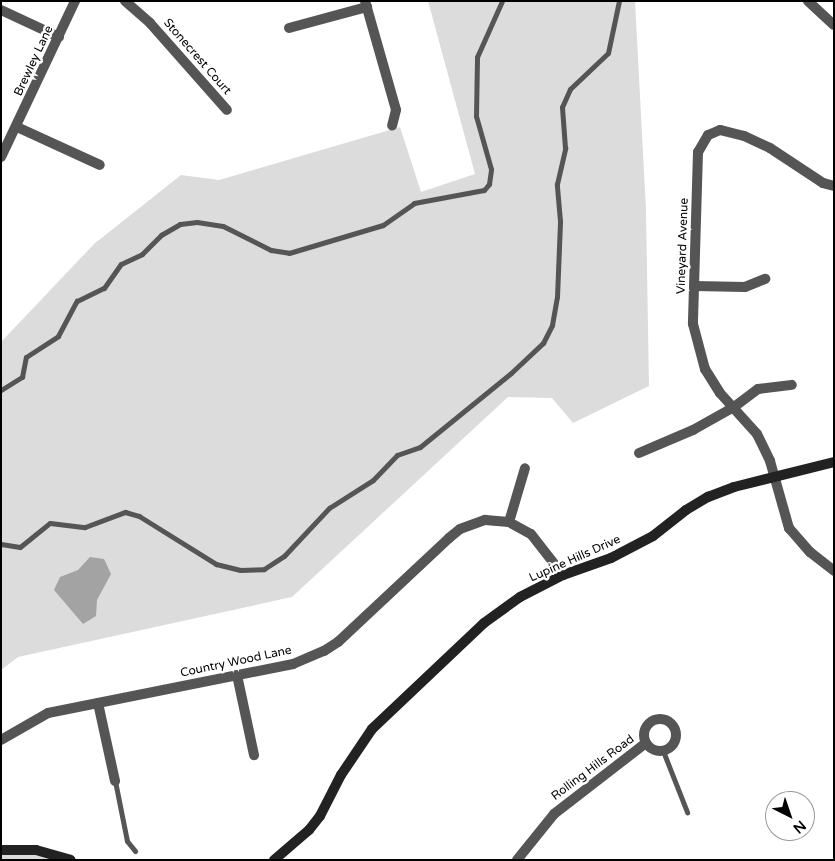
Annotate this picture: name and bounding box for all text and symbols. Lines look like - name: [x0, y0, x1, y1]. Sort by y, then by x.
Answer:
- street label: Stonecrest Court: [160, 16, 234, 98]
- street label: Brewley Lane: [11, 24, 57, 98]
- street label: Vineyard Avenue: [674, 198, 692, 294]
- street label: Lupine Hills Drive: [527, 532, 623, 586]
- street label: Country Wood Lane: [179, 643, 293, 681]
- street label: Rolling Hills Road: [549, 732, 637, 804]
- north arrow: [765, 791, 815, 841]
- text: N: [790, 817, 809, 837]

